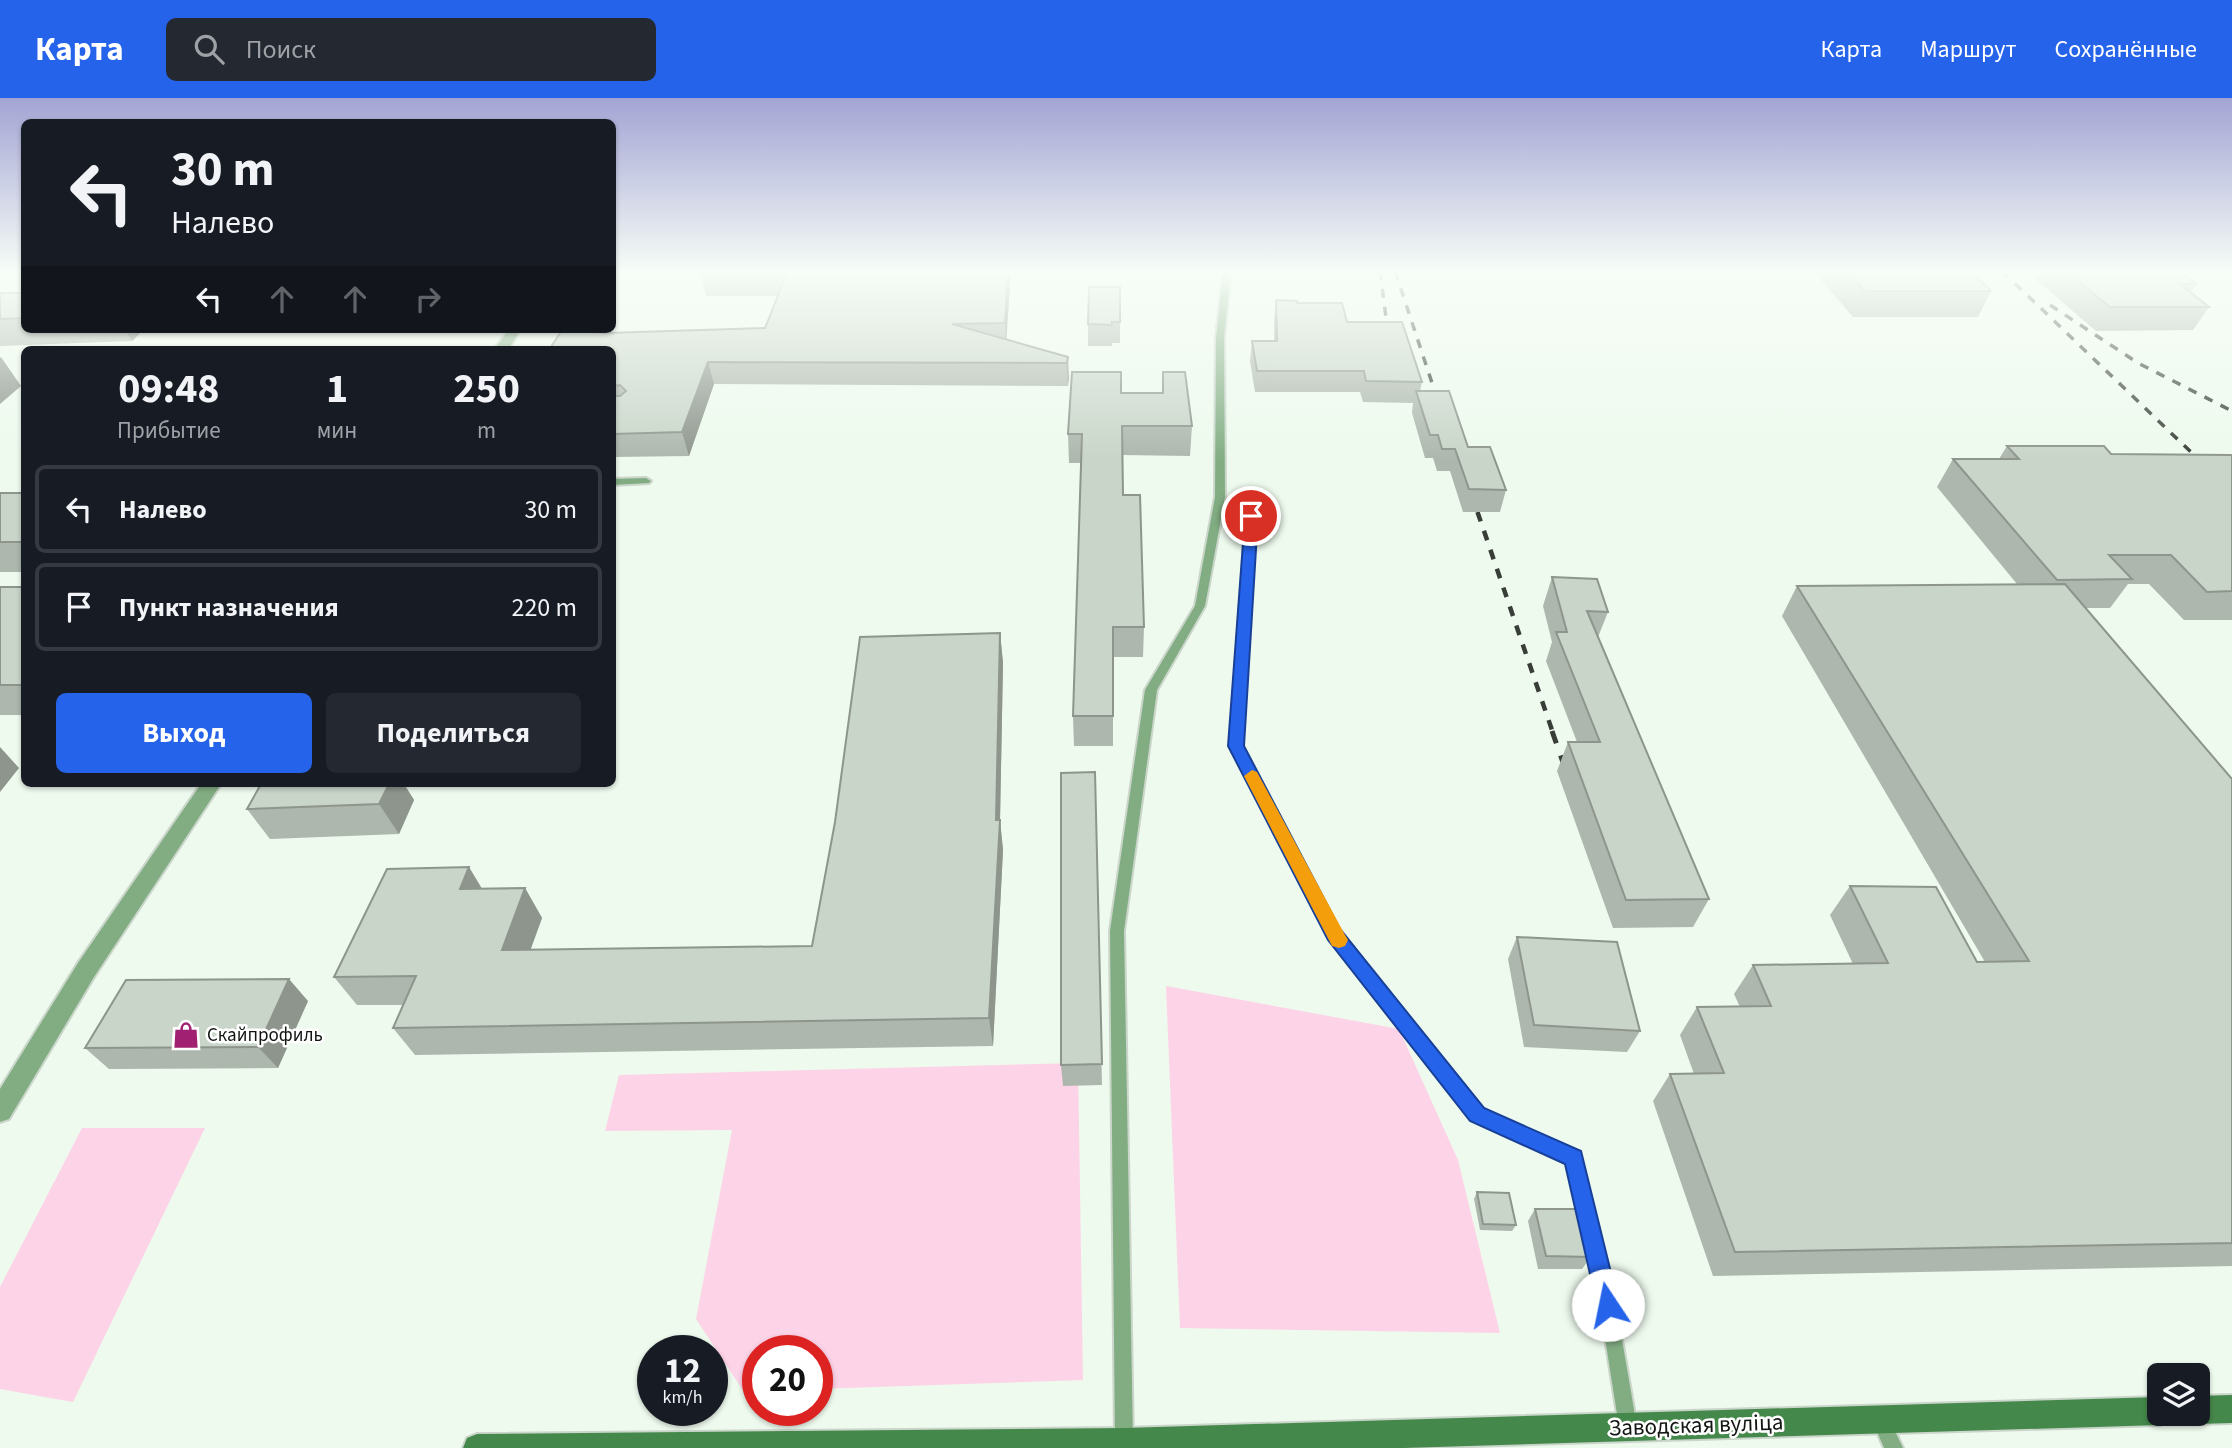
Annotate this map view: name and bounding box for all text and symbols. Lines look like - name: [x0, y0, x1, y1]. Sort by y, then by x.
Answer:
- search box: [166, 18, 656, 81]
- text: Карта: [35, 26, 124, 73]
- icon: search: [190, 30, 228, 68]
- text: Поиск: [246, 31, 316, 68]
- text: Карта: [1821, 32, 1882, 67]
- text: Маршрут: [1920, 32, 2016, 67]
- text: Сохранённые: [2054, 32, 2197, 67]
- text: 30 m: [171, 135, 275, 205]
- icon: left: [56, 147, 147, 238]
- text: Налево: [171, 200, 274, 246]
- icon: left: [190, 280, 228, 318]
- icon: ahead: [263, 280, 301, 318]
- icon: ahead: [336, 280, 374, 318]
- icon: right: [409, 280, 447, 318]
- text: 09:48: [118, 359, 220, 419]
- text: 1: [326, 359, 348, 419]
- text: 250: [453, 359, 520, 419]
- text: Прибытие: [117, 414, 221, 447]
- text: мин: [317, 414, 357, 447]
- text: m: [477, 414, 496, 447]
- pin: [1221, 486, 1281, 546]
- icon: left: [60, 490, 98, 528]
- text: Налево: [119, 491, 207, 528]
- text: 30 m: [524, 491, 577, 528]
- icon: arrive: [1232, 497, 1270, 535]
- icon: arrive: [60, 588, 98, 626]
- text: Пункт назначения: [119, 589, 339, 626]
- text: 220 m: [511, 589, 577, 626]
- button: Выход: [56, 693, 312, 773]
- button: Поделиться: [326, 693, 581, 773]
- shop icon: Скайпрофиль: [171, 1020, 201, 1050]
- place label: Скайпрофиль: [207, 1022, 323, 1049]
- position arrow: [1571, 1268, 1645, 1342]
- speed limit sign: 20: [742, 1335, 833, 1426]
- text: 12: [664, 1346, 701, 1396]
- map controls: [2147, 1363, 2210, 1426]
- button: layers: [2147, 1363, 2210, 1426]
- text: km/h: [663, 1385, 702, 1410]
- street label: Заводская вуліца: [1608, 1405, 1784, 1445]

